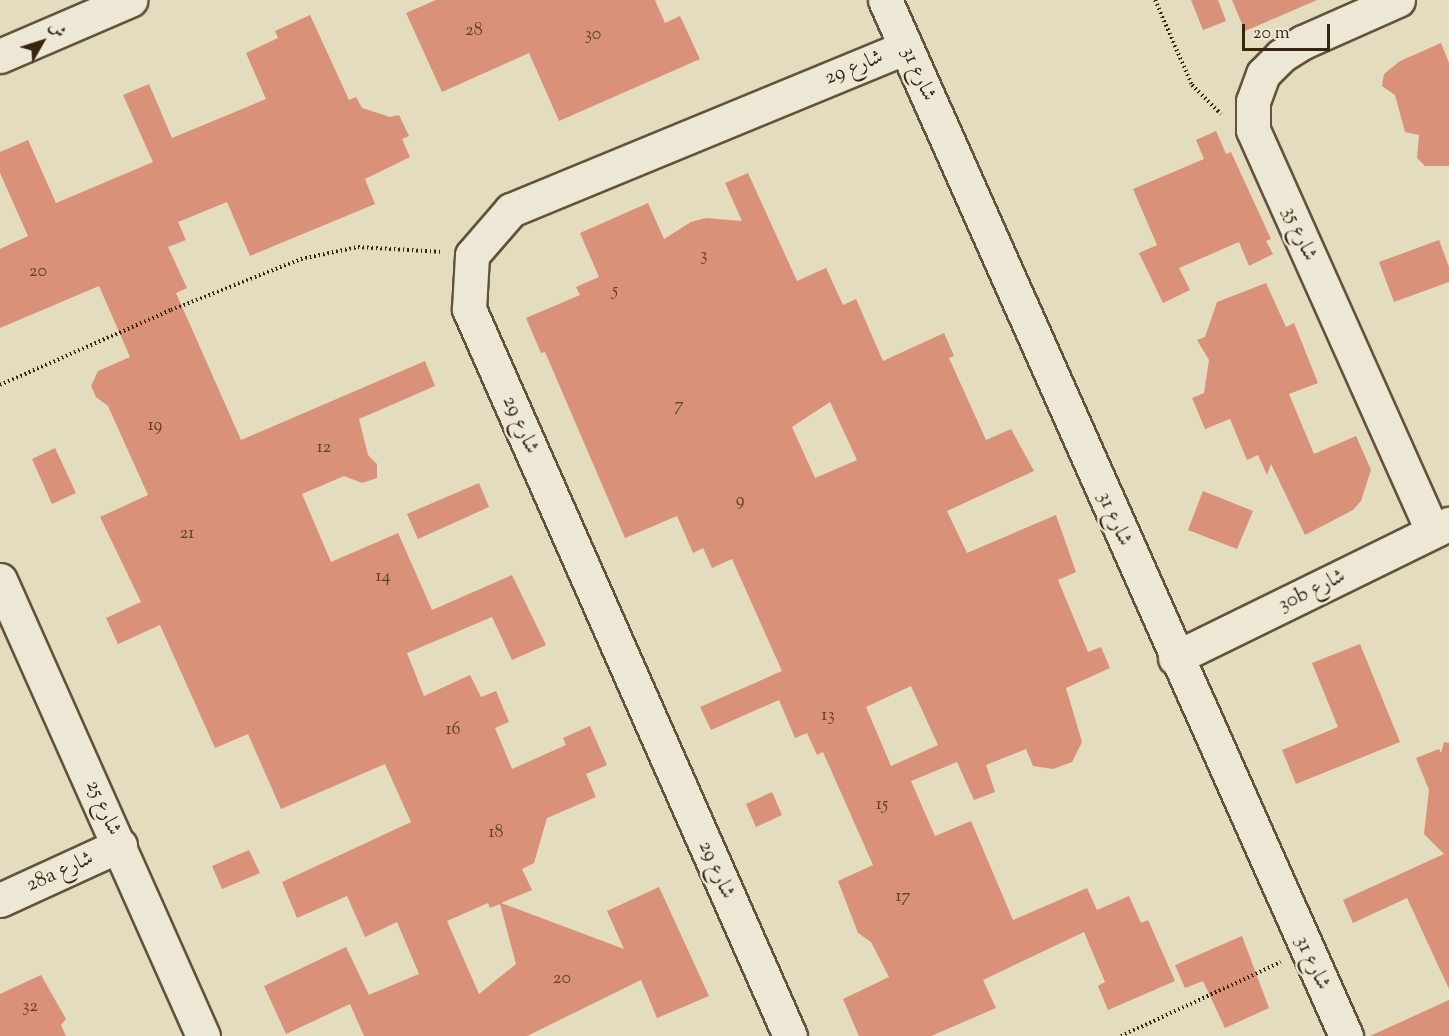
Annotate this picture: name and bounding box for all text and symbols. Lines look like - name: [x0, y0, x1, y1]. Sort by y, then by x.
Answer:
- north arrow: [12, 12, 72, 72]
- scale bar: [1245, 12, 1334, 50]
- text: ش: [42, 17, 70, 44]
- house number: 28: [465, 20, 483, 42]
- text: 20 m: [1253, 21, 1290, 47]
- house number: 30: [585, 24, 601, 46]
- street label: شارع 31: [895, 43, 941, 105]
- street label: شارع 29: [821, 45, 887, 91]
- street label: شارع 35: [1276, 203, 1322, 265]
- house number: 3: [700, 245, 708, 267]
- house number: 20: [29, 261, 47, 283]
- house number: 5: [612, 280, 618, 302]
- street label: شارع 29: [496, 392, 544, 458]
- house number: 7: [674, 395, 684, 417]
- house number: 19: [148, 415, 162, 437]
- house number: 12: [317, 437, 331, 459]
- street label: شارع 31: [1091, 488, 1137, 550]
- house number: 9: [736, 490, 744, 512]
- house number: 21: [180, 523, 194, 545]
- street label: 30b شارع: [1274, 564, 1350, 618]
- house number: 14: [375, 566, 391, 588]
- house number: 13: [821, 705, 835, 727]
- house number: 16: [445, 719, 461, 741]
- street label: شارع 25: [80, 776, 126, 840]
- house number: 15: [876, 794, 888, 816]
- house number: 18: [488, 822, 504, 844]
- street label: شارع 29: [692, 837, 740, 903]
- street label: 28a شارع: [22, 846, 98, 898]
- house number: 17: [895, 886, 911, 908]
- street label: شارع 31: [1289, 932, 1335, 994]
- house number: 20: [553, 968, 571, 990]
- house number: 32: [22, 996, 38, 1018]

